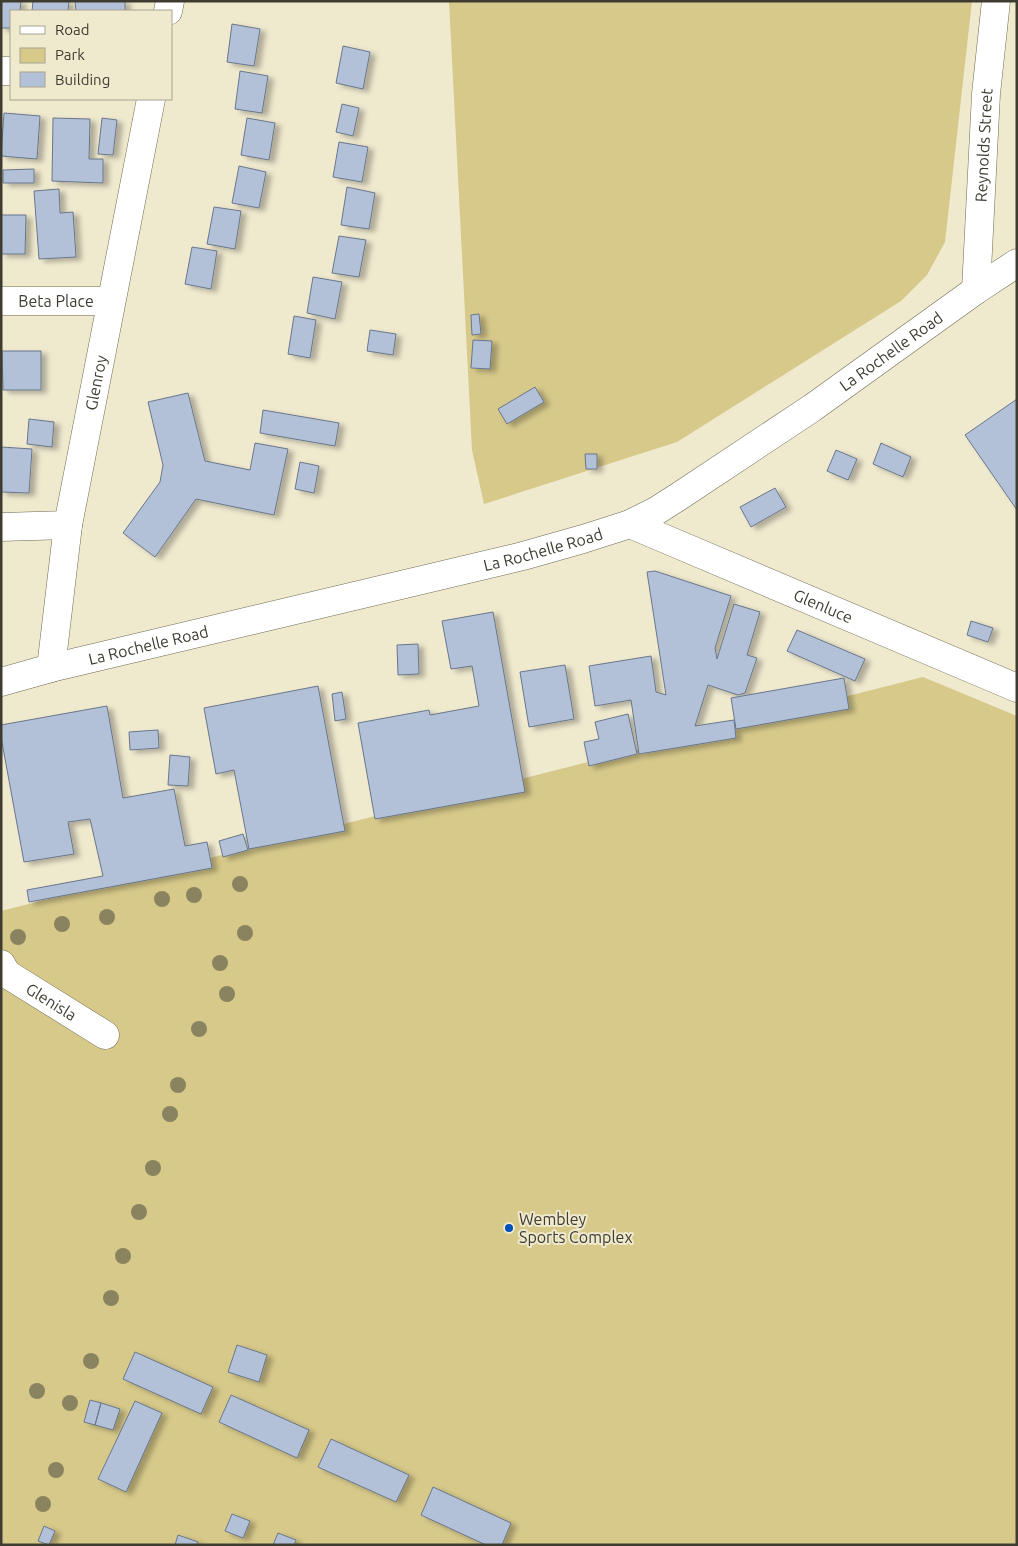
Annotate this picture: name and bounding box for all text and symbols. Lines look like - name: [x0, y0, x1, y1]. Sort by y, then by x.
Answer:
- legend: [10, 10, 172, 100]
- text: Road: [55, 21, 90, 38]
- text: Park: [55, 46, 85, 63]
- text: Building: [55, 71, 110, 88]
- street label: Reynolds Street: [971, 87, 996, 203]
- street label: Beta Place: [18, 292, 94, 310]
- street label: La Rochelle Road: [836, 308, 946, 394]
- street label: Glenroy: [82, 353, 110, 412]
- street label: La Rochelle Road: [482, 524, 605, 574]
- street label: Glenluce: [791, 585, 856, 626]
- street label: La Rochelle Road: [87, 622, 210, 668]
- street label: Glenisla: [23, 979, 80, 1024]
- place label: Wembley Sports Complex: [519, 1210, 633, 1246]
- marker: Wembley Sports Complex: [503, 1222, 515, 1234]

